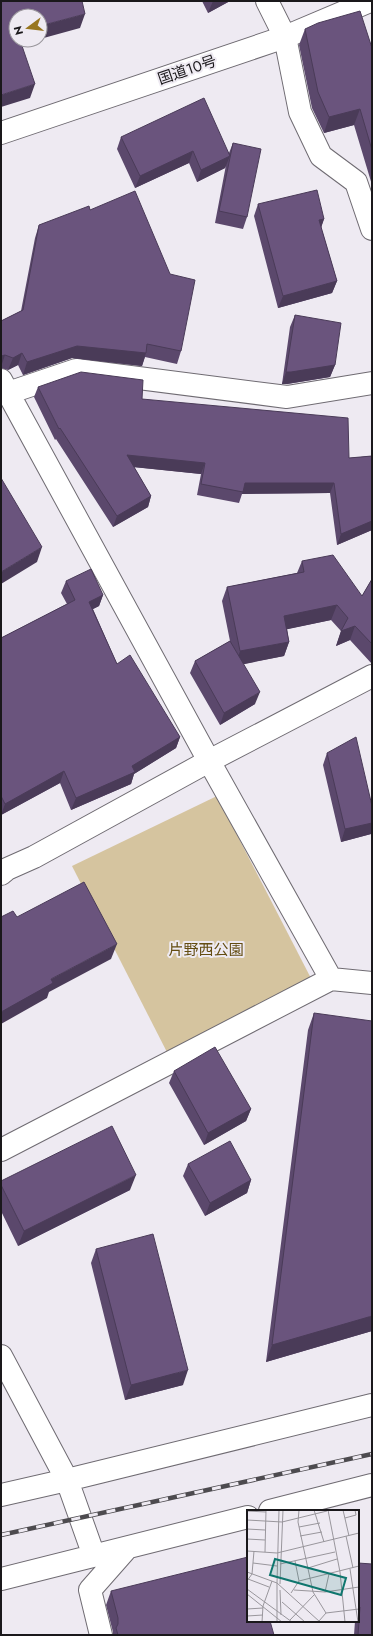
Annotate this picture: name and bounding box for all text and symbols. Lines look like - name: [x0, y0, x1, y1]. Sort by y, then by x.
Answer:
- north arrow: [8, 8, 48, 48]
- text: N: [9, 24, 27, 37]
- street label: 国道10号: [155, 50, 219, 90]
- park label: 片野西公園: [168, 939, 244, 961]
- inset map: [247, 1510, 359, 1622]

